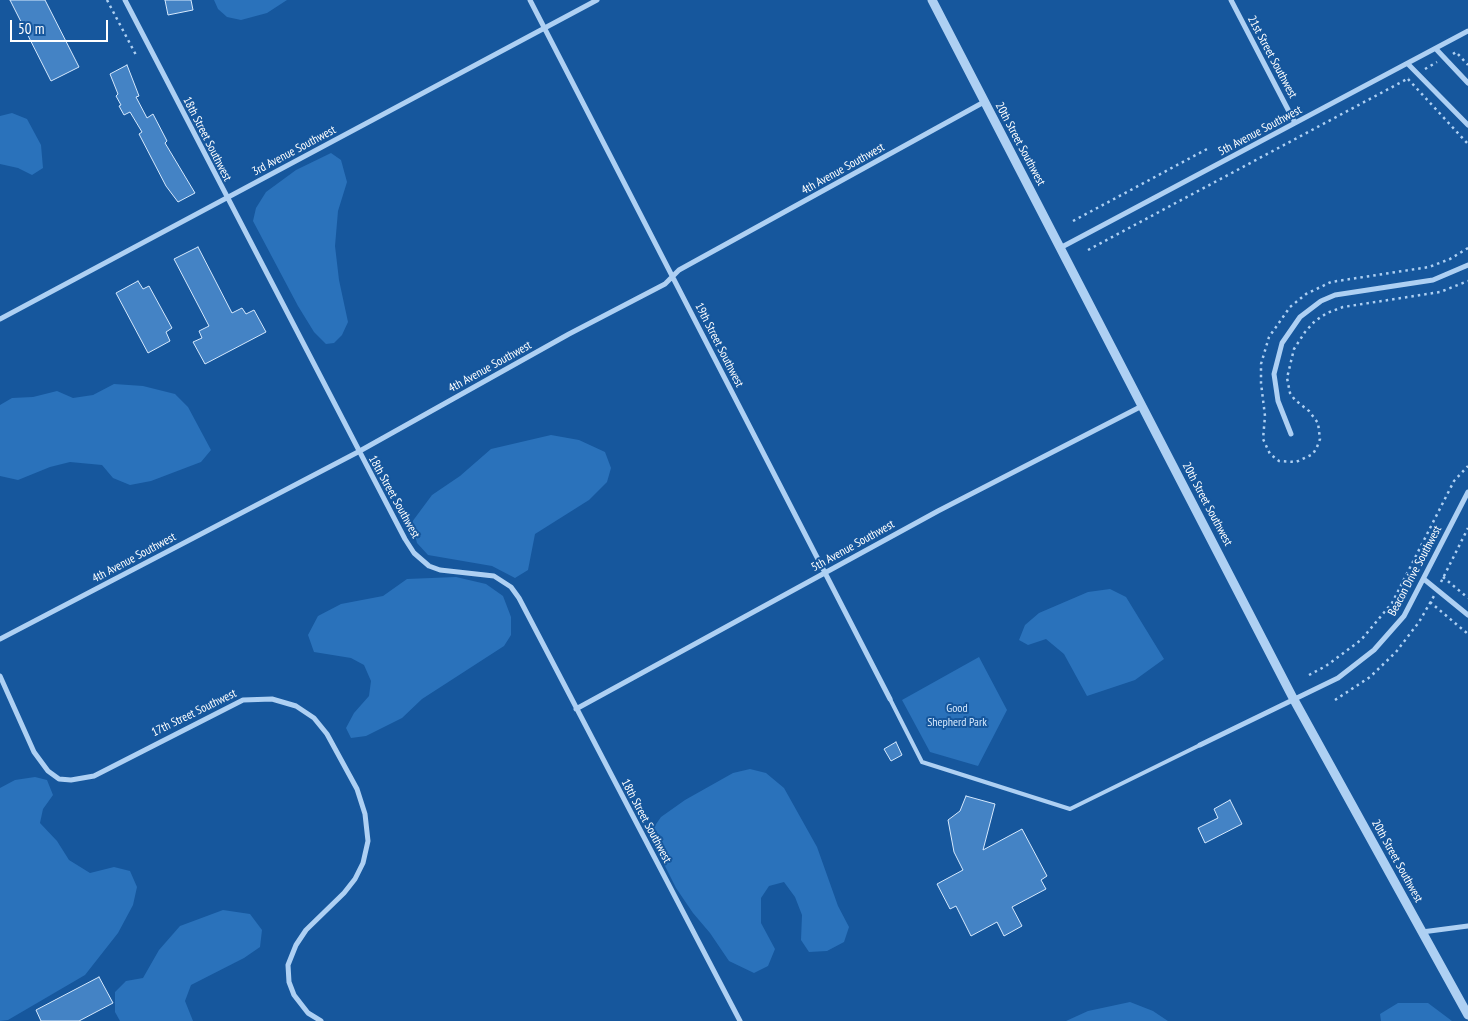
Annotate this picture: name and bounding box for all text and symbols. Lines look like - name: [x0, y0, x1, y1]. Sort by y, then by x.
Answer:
- scale bar: [12, 10, 110, 42]
- street label: 21st Street Southwest: [1244, 13, 1300, 101]
- text: 50 m: [18, 19, 44, 38]
- street label: 18th Street Southwest: [180, 94, 234, 184]
- street label: 20th Street Southwest: [992, 100, 1048, 188]
- street label: 5th Avenue Southwest: [1216, 103, 1304, 159]
- street label: 3rd Avenue Southwest: [250, 123, 338, 179]
- street label: 4th Avenue Southwest: [799, 140, 887, 198]
- street label: 19th Street Southwest: [692, 300, 746, 390]
- street label: 4th Avenue Southwest: [446, 338, 534, 396]
- street label: 18th Street Southwest: [365, 453, 423, 541]
- street label: 20th Street Southwest: [1179, 460, 1235, 548]
- street label: 5th Avenue Southwest: [809, 517, 897, 575]
- street label: Beacon Drive Southwest: [1385, 523, 1445, 619]
- street label: 4th Avenue Southwest: [90, 530, 178, 586]
- street label: 17th Street Southwest: [149, 686, 239, 740]
- park label: Good Shepherd Park: [927, 702, 987, 730]
- street label: 18th Street Southwest: [618, 777, 674, 865]
- street label: 20th Street Southwest: [1368, 817, 1426, 905]

